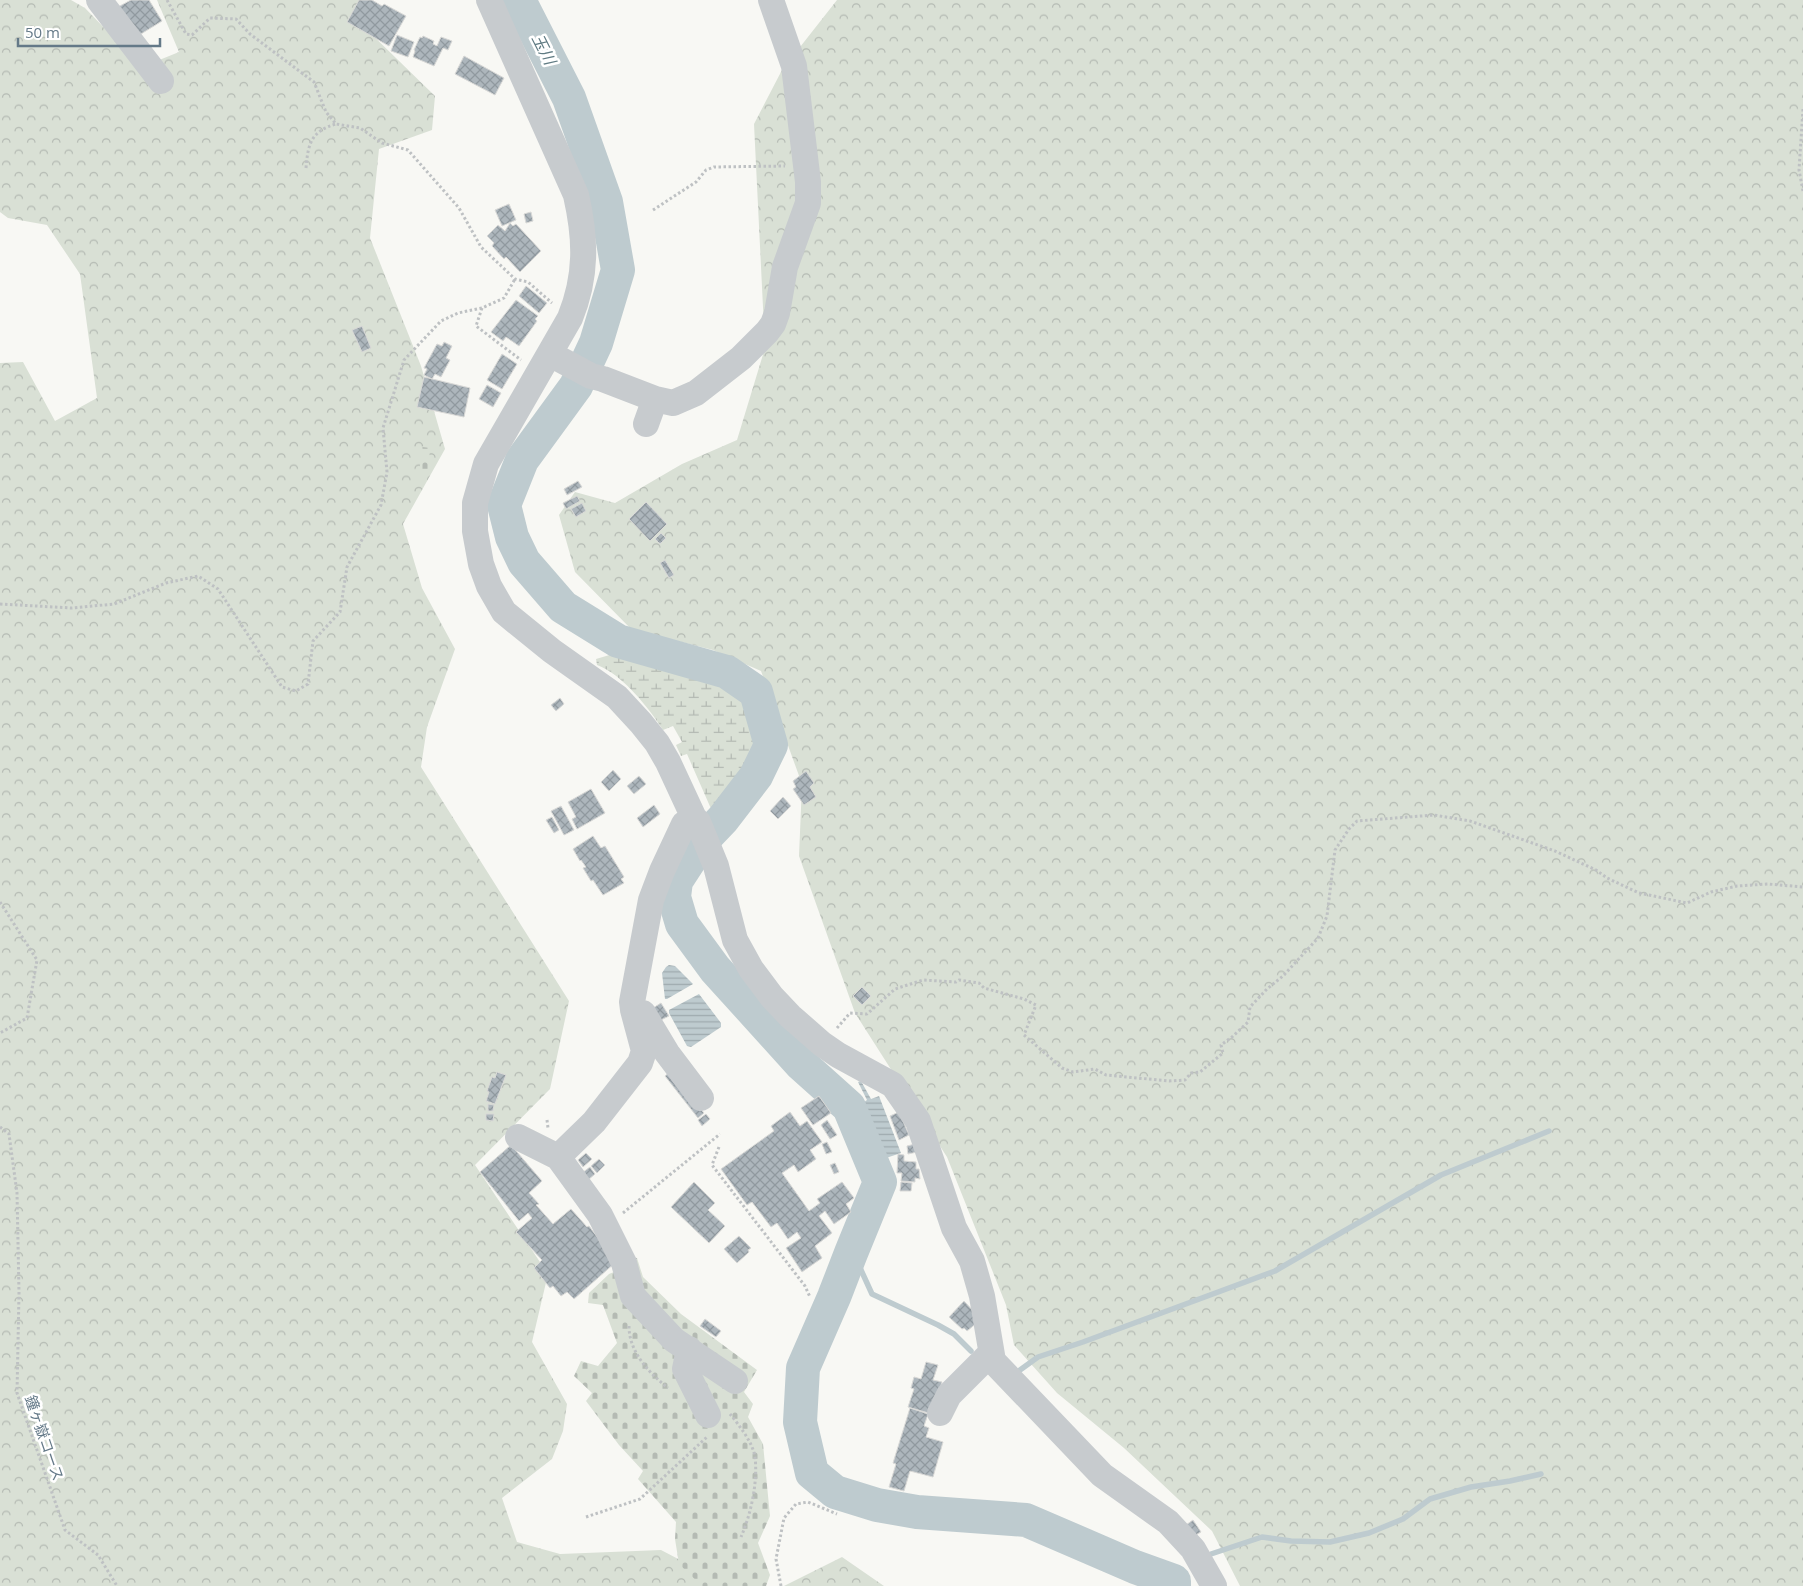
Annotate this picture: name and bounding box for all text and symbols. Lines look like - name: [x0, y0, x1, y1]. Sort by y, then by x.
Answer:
- scale bar: [18, 15, 160, 47]
- text: 50 m: [25, 22, 60, 42]
- water label: 玉川: [527, 30, 562, 70]
- street label: 鐘ヶ嶽コース: [21, 1392, 69, 1483]

